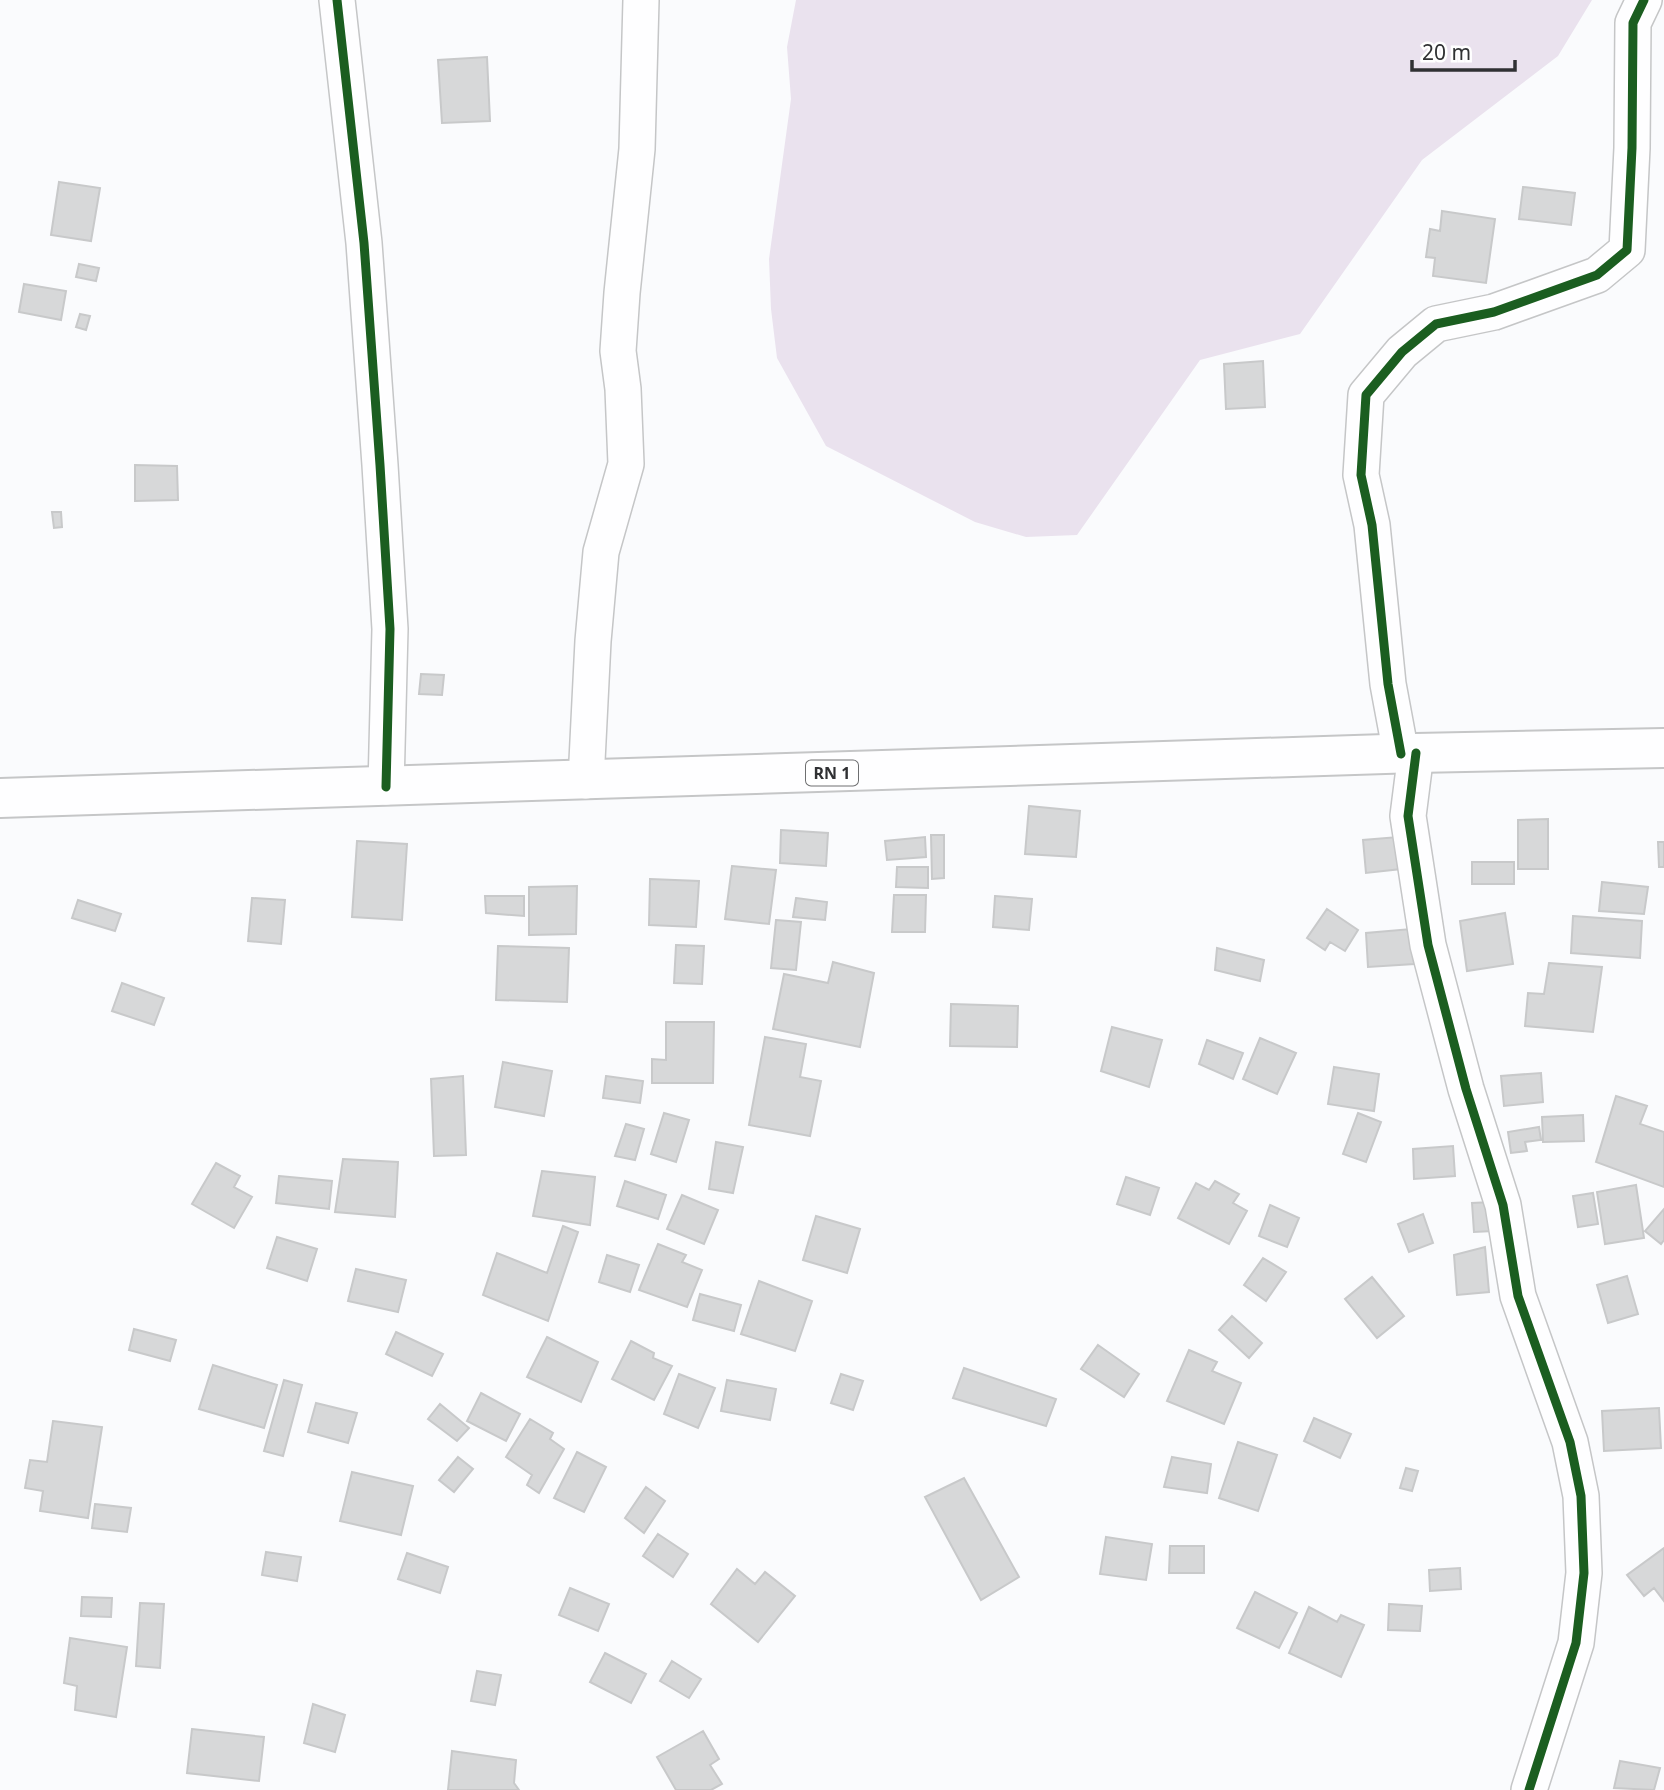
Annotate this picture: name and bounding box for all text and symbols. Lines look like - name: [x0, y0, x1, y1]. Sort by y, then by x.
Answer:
- scale bar: [1412, 28, 1515, 72]
- text: 20 m: [1422, 38, 1471, 66]
- road number: RN 1: [806, 760, 858, 786]

